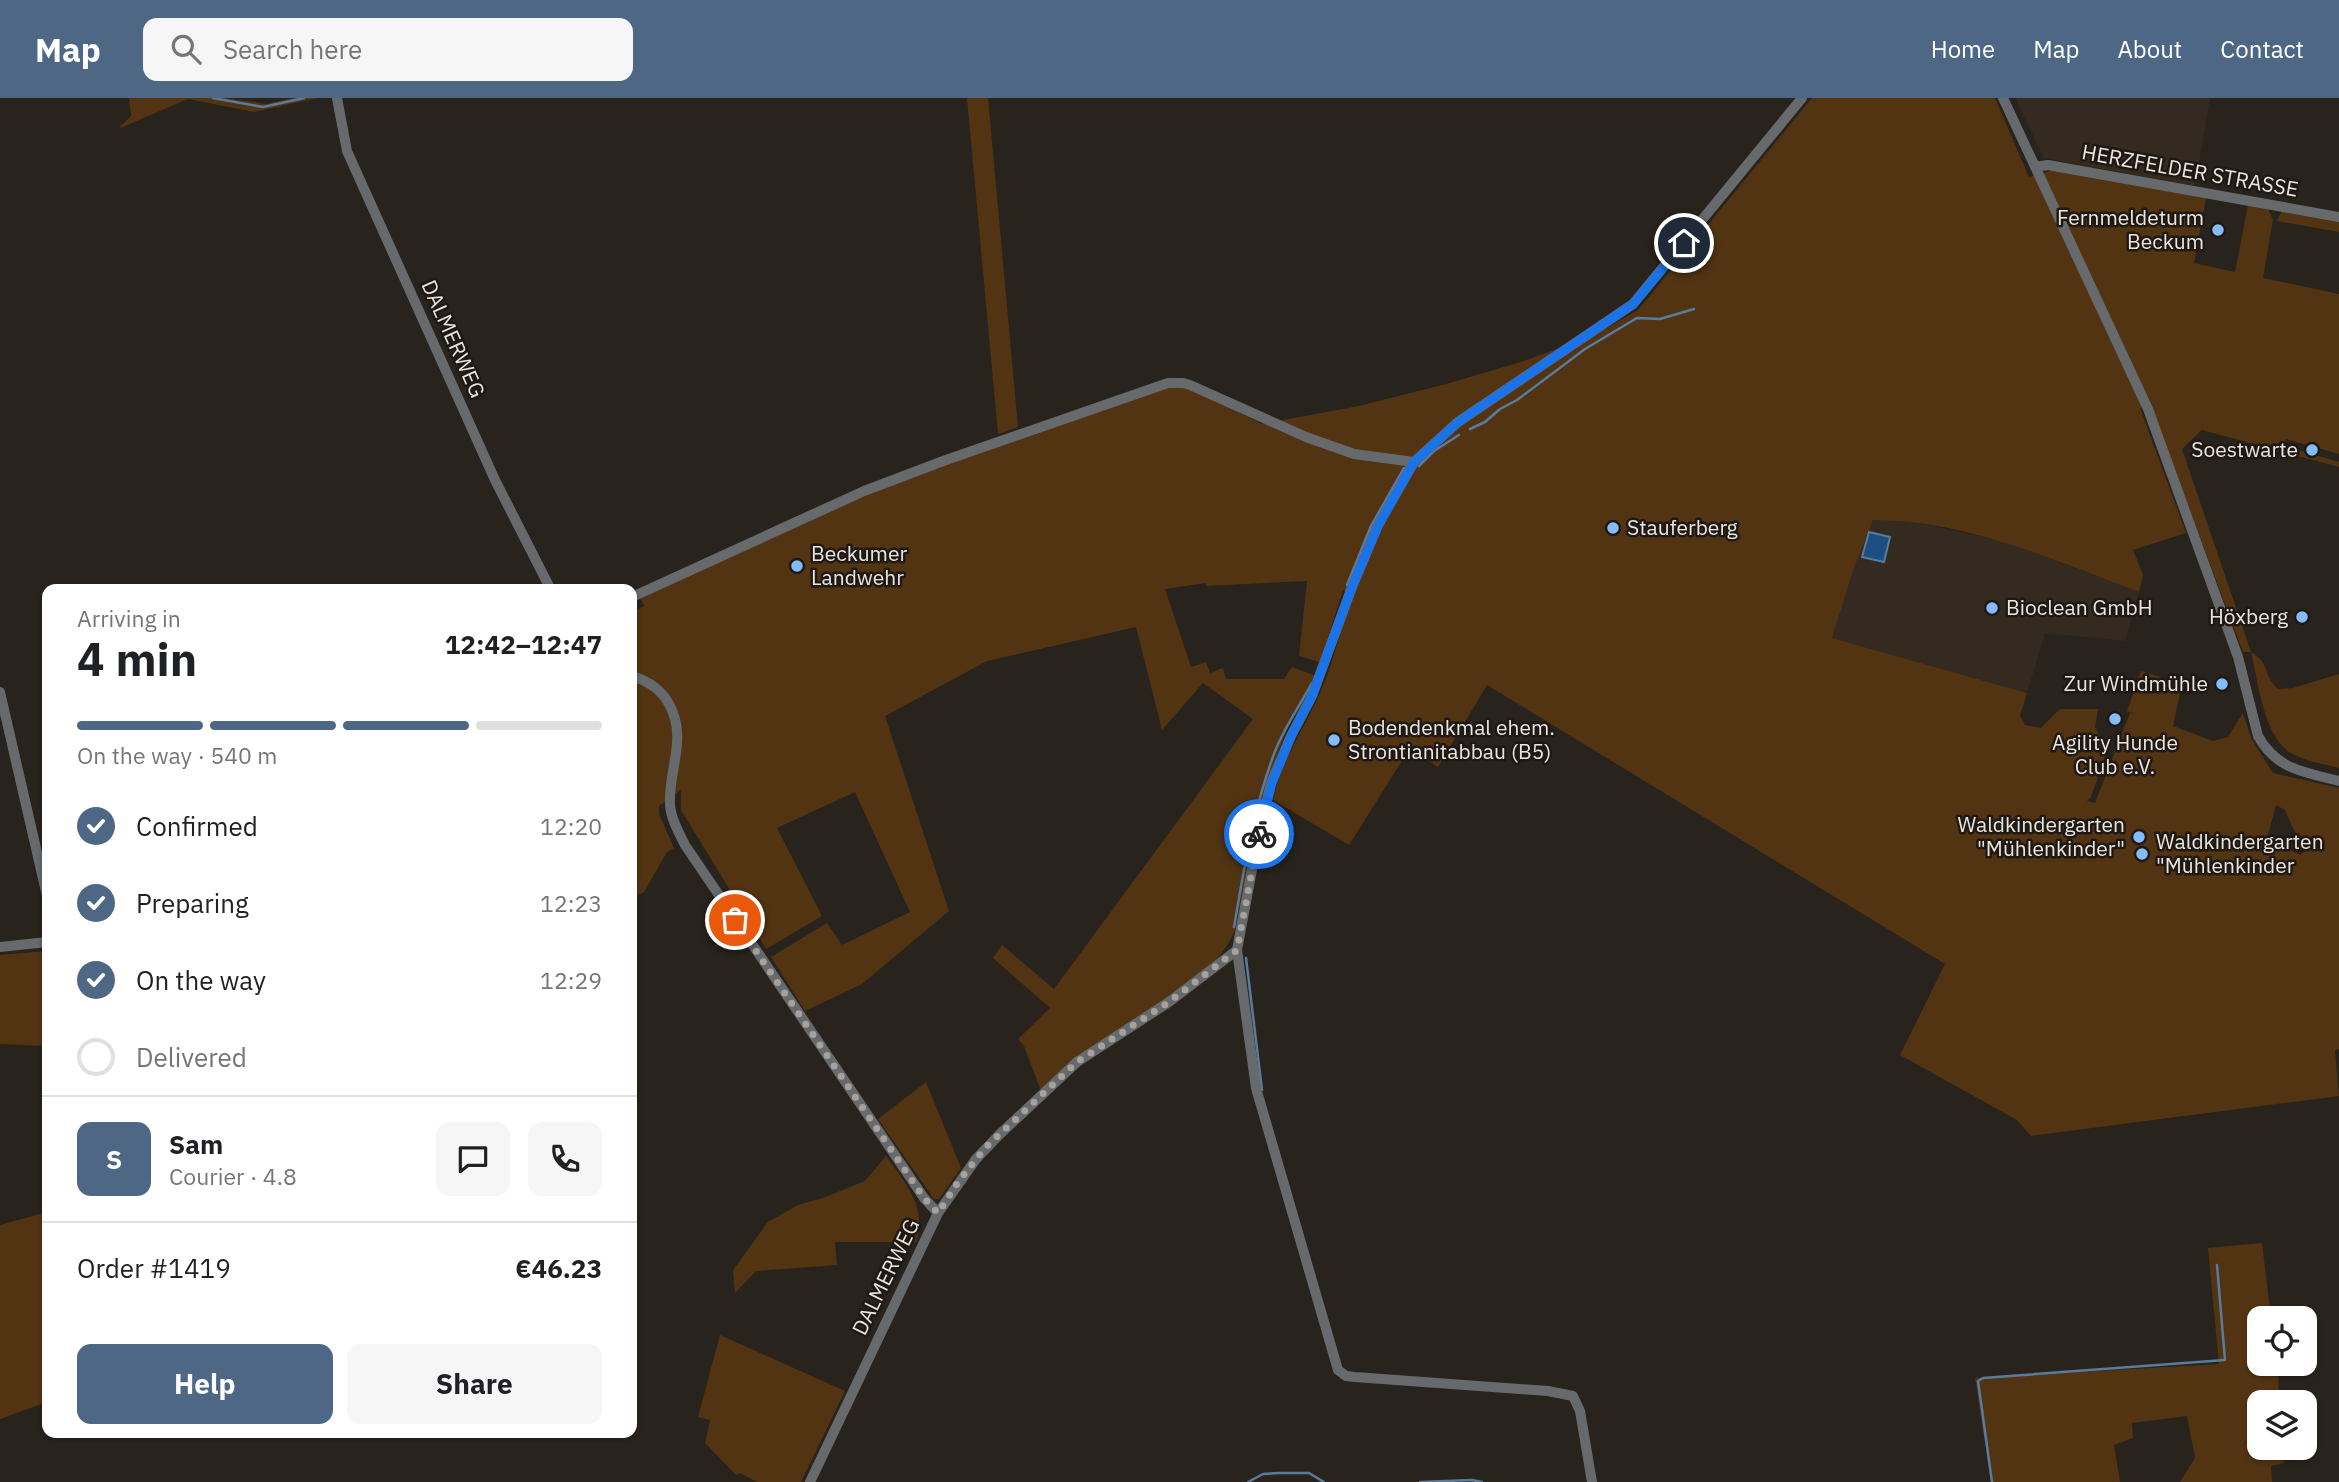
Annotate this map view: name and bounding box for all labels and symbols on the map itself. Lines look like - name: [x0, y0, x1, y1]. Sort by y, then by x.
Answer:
- street label: HERZFELDER STRASSE: [2080, 137, 2301, 203]
- place label: Fernmeldeturm Beckum: [2057, 203, 2204, 255]
- pin: [1654, 213, 1714, 273]
- marker: Fernmeldeturm Beckum: [2210, 222, 2226, 238]
- street label: DALMERWEG: [416, 275, 492, 402]
- place label: Soestwarte: [2191, 435, 2298, 463]
- marker: Soestwarte: [2304, 442, 2320, 458]
- place label: Stauferberg: [1627, 513, 1738, 541]
- marker: Stauferberg: [1605, 520, 1621, 536]
- place label: Beckumer Landwehr: [811, 539, 907, 591]
- marker: Beckumer Landwehr: [789, 558, 805, 574]
- place label: Bioclean GmbH: [2006, 593, 2153, 621]
- marker: Bioclean GmbH: [1984, 600, 2000, 616]
- place label: Höxberg: [2209, 602, 2288, 630]
- marker: Höxberg: [2294, 609, 2310, 625]
- place label: Zur Windmühle: [2064, 669, 2208, 697]
- marker: Zur Windmühle: [2214, 676, 2230, 692]
- marker: Agility Hunde Club e.V.: [2107, 711, 2123, 727]
- place label: Bodendenkmal ehem. Strontianitabbau (B5): [1348, 713, 1555, 765]
- place label: Agility Hunde Club e.V.: [2052, 728, 2178, 780]
- marker: Bodendenkmal ehem. Strontianitabbau (B5): [1326, 732, 1342, 748]
- courier: [1224, 799, 1294, 869]
- place label: Waldkindergarten "Mühlenkinder": [1957, 810, 2125, 862]
- place label: Waldkindergarten "Mühlenkinder: [2156, 827, 2324, 879]
- marker: Waldkindergarten "Mühlenkinder": [2131, 829, 2147, 845]
- marker: Waldkindergarten "Mühlenkinder: [2134, 846, 2150, 862]
- pin: [705, 890, 765, 950]
- street label: DALMERWEG: [845, 1214, 925, 1339]

